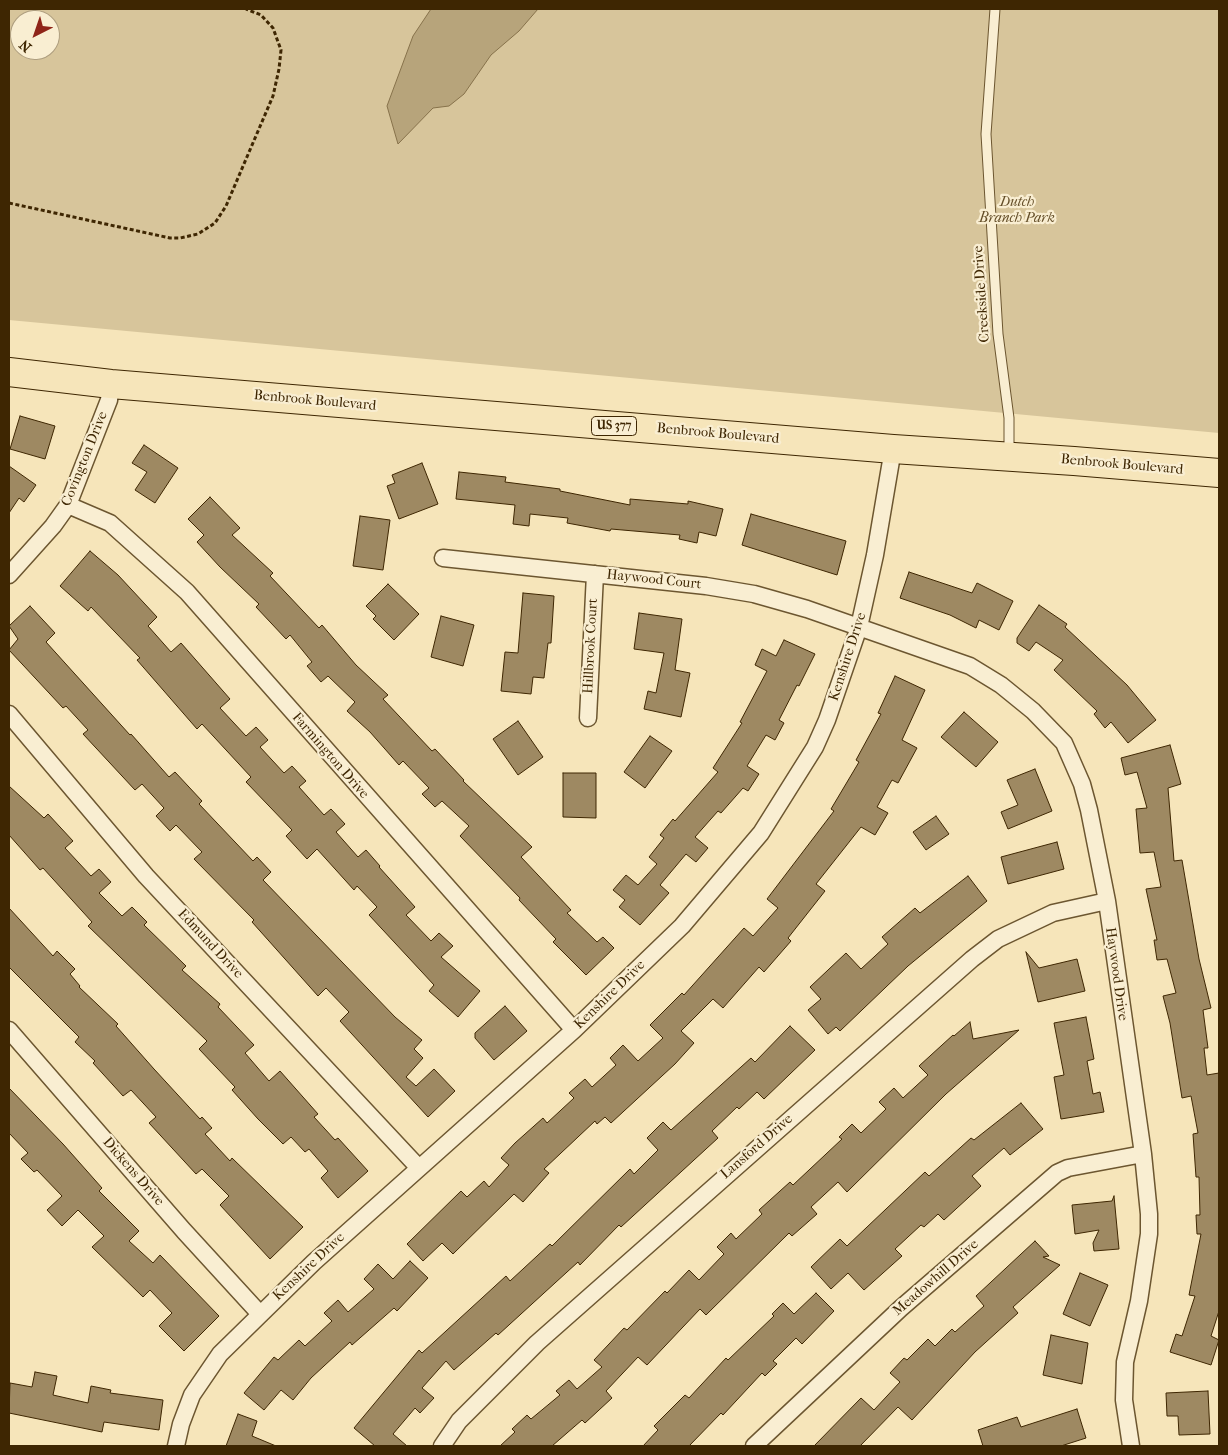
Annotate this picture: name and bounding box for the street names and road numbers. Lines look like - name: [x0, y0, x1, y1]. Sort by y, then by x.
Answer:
- street label: Creekside Drive: [970, 245, 994, 343]
- street label: Benbrook Boulevard: [253, 387, 377, 415]
- street label: Covington Drive: [58, 409, 112, 509]
- road number: US 377: [592, 416, 636, 436]
- street label: Benbrook Boulevard: [656, 420, 780, 448]
- street label: Benbrook Boulevard: [1060, 451, 1184, 479]
- street label: Haywood Court: [606, 567, 702, 593]
- street label: Hillbrook Court: [580, 598, 602, 694]
- street label: Kenshire Drive: [826, 611, 870, 703]
- street label: Farmington Drive: [288, 709, 372, 803]
- street label: Edmund Drive: [174, 906, 246, 982]
- street label: Haywood Drive: [1101, 926, 1131, 1022]
- street label: Kenshire Drive: [571, 957, 649, 1033]
- street label: Lansford Drive: [717, 1111, 797, 1183]
- street label: Dickens Drive: [99, 1134, 167, 1210]
- street label: Kenshire Drive: [270, 1229, 348, 1305]
- street label: Meadowhill Drive: [890, 1236, 982, 1320]

